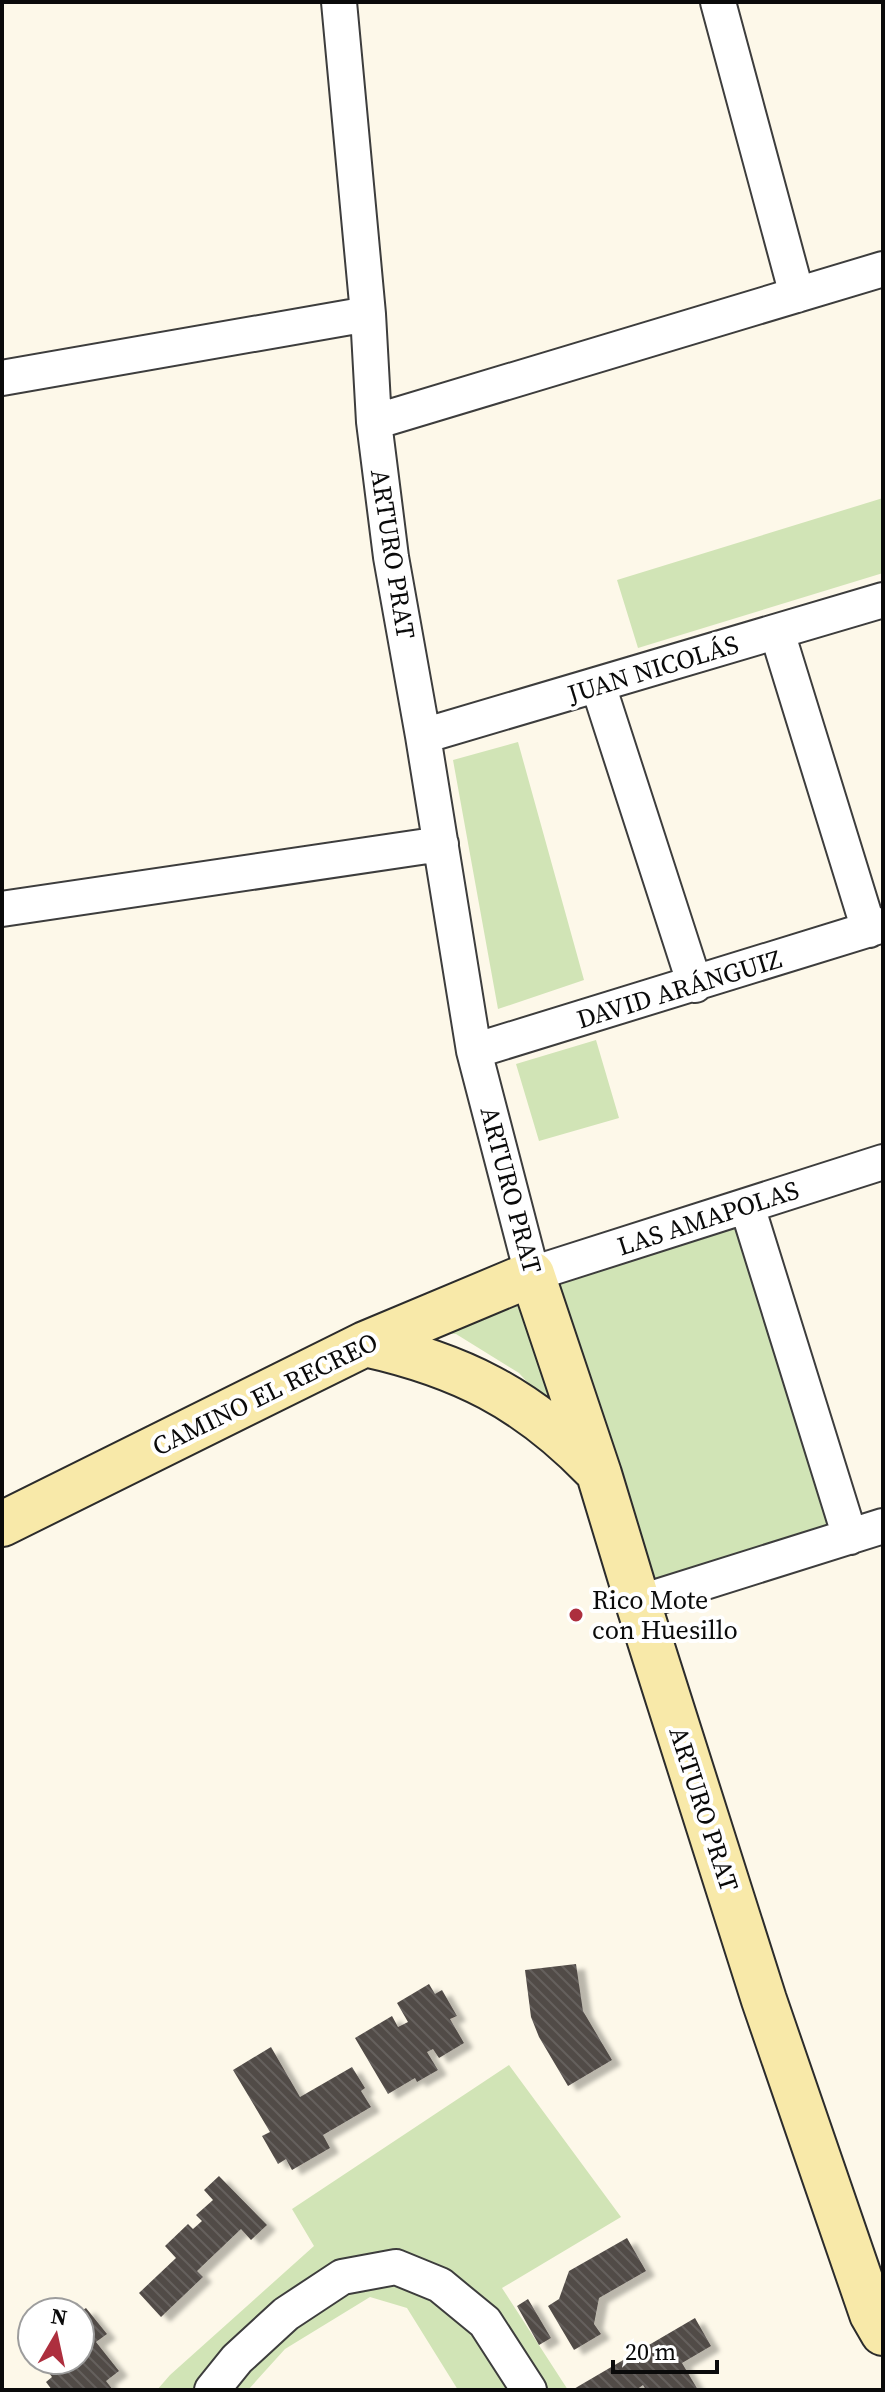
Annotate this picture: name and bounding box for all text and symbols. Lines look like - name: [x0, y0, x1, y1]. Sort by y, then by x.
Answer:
- street label: ARTURO PRAT: [362, 467, 424, 642]
- street label: JUAN NICOLÁS: [562, 626, 743, 712]
- street label: DAVID ARÁNGUIZ: [572, 941, 786, 1037]
- street label: ARTURO PRAT: [471, 1103, 551, 1278]
- street label: LAS AMAPOLAS: [613, 1172, 803, 1264]
- street label: CAMINO EL RECREO: [146, 1324, 384, 1464]
- place label: Rico Mote con Huesillo: [592, 1582, 738, 1648]
- marker: Rico Mote con Huesillo: [567, 1606, 585, 1624]
- street label: ARTURO PRAT: [660, 1722, 748, 1896]
- north arrow: [16, 2296, 96, 2376]
- text: N: [49, 2300, 69, 2332]
- scale bar: [613, 2324, 717, 2374]
- text: 20 m: [625, 2335, 676, 2368]

